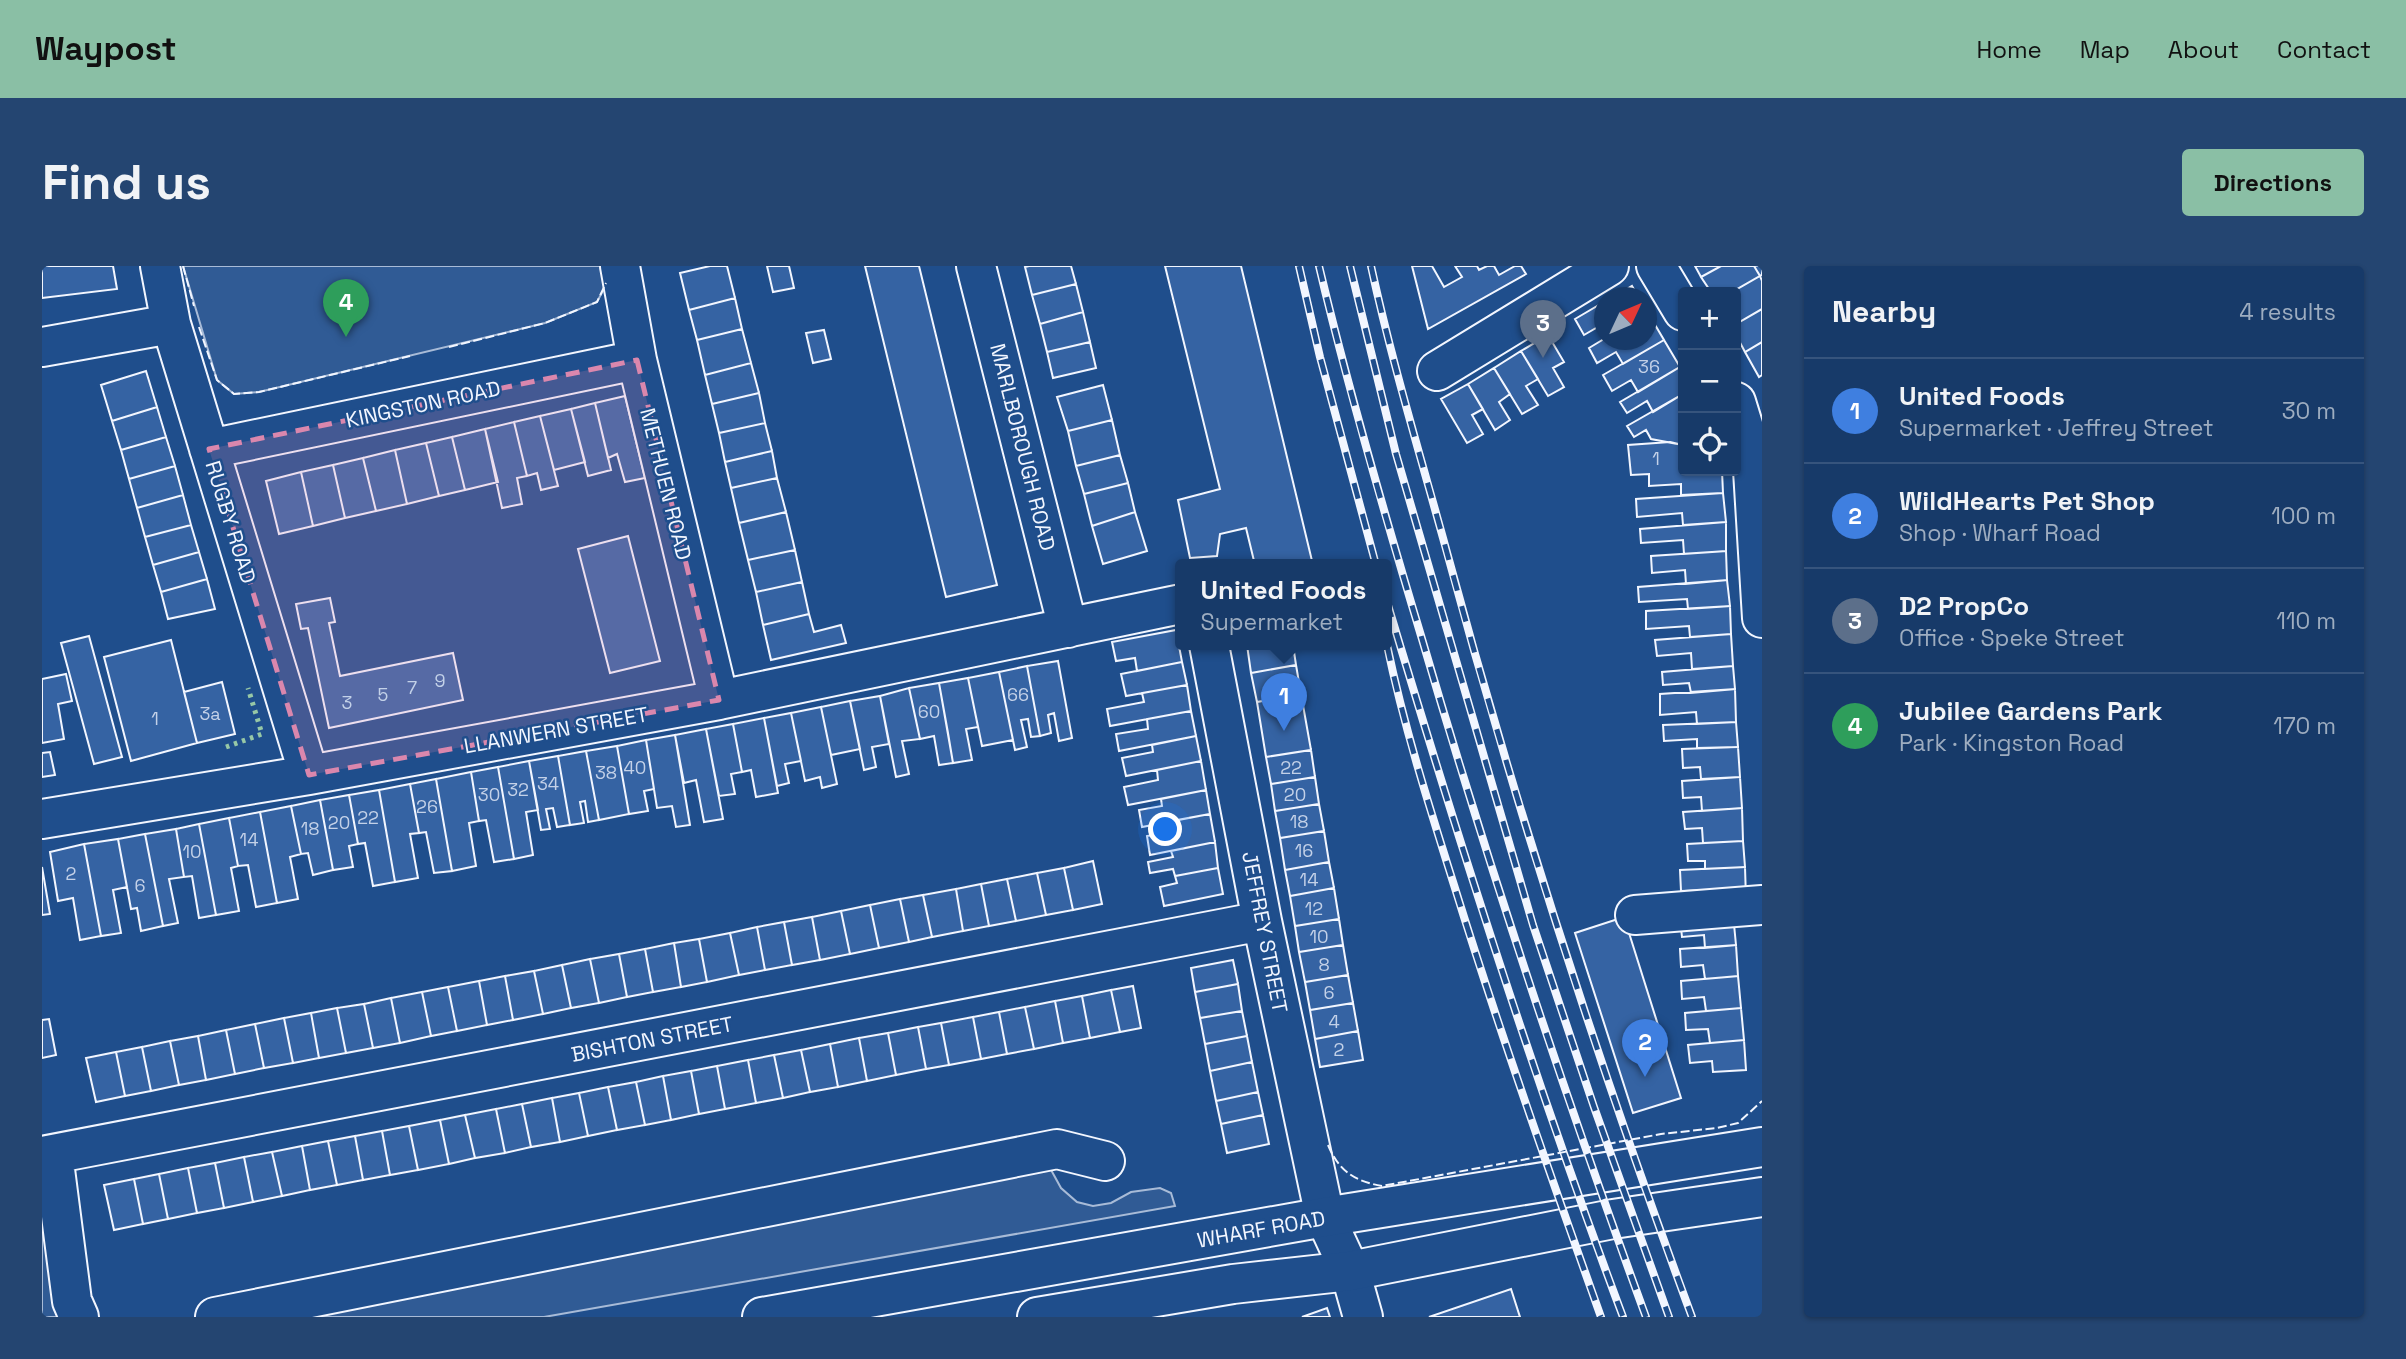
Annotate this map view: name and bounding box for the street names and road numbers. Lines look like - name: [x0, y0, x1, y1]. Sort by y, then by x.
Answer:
- street label: MARLBOROUGH ROAD: [984, 341, 1062, 553]
- street label: KINGSTON ROAD: [343, 374, 503, 434]
- street label: METHUEN ROAD: [634, 405, 698, 563]
- street label: RUGBY ROAD: [200, 457, 262, 587]
- street label: LLANWERN STREET: [462, 700, 650, 760]
- street label: JEFFREY STREET: [1236, 849, 1294, 1015]
- street label: BISHTON STREET: [569, 1010, 735, 1068]
- street label: WHARF ROAD: [1195, 1204, 1327, 1254]

